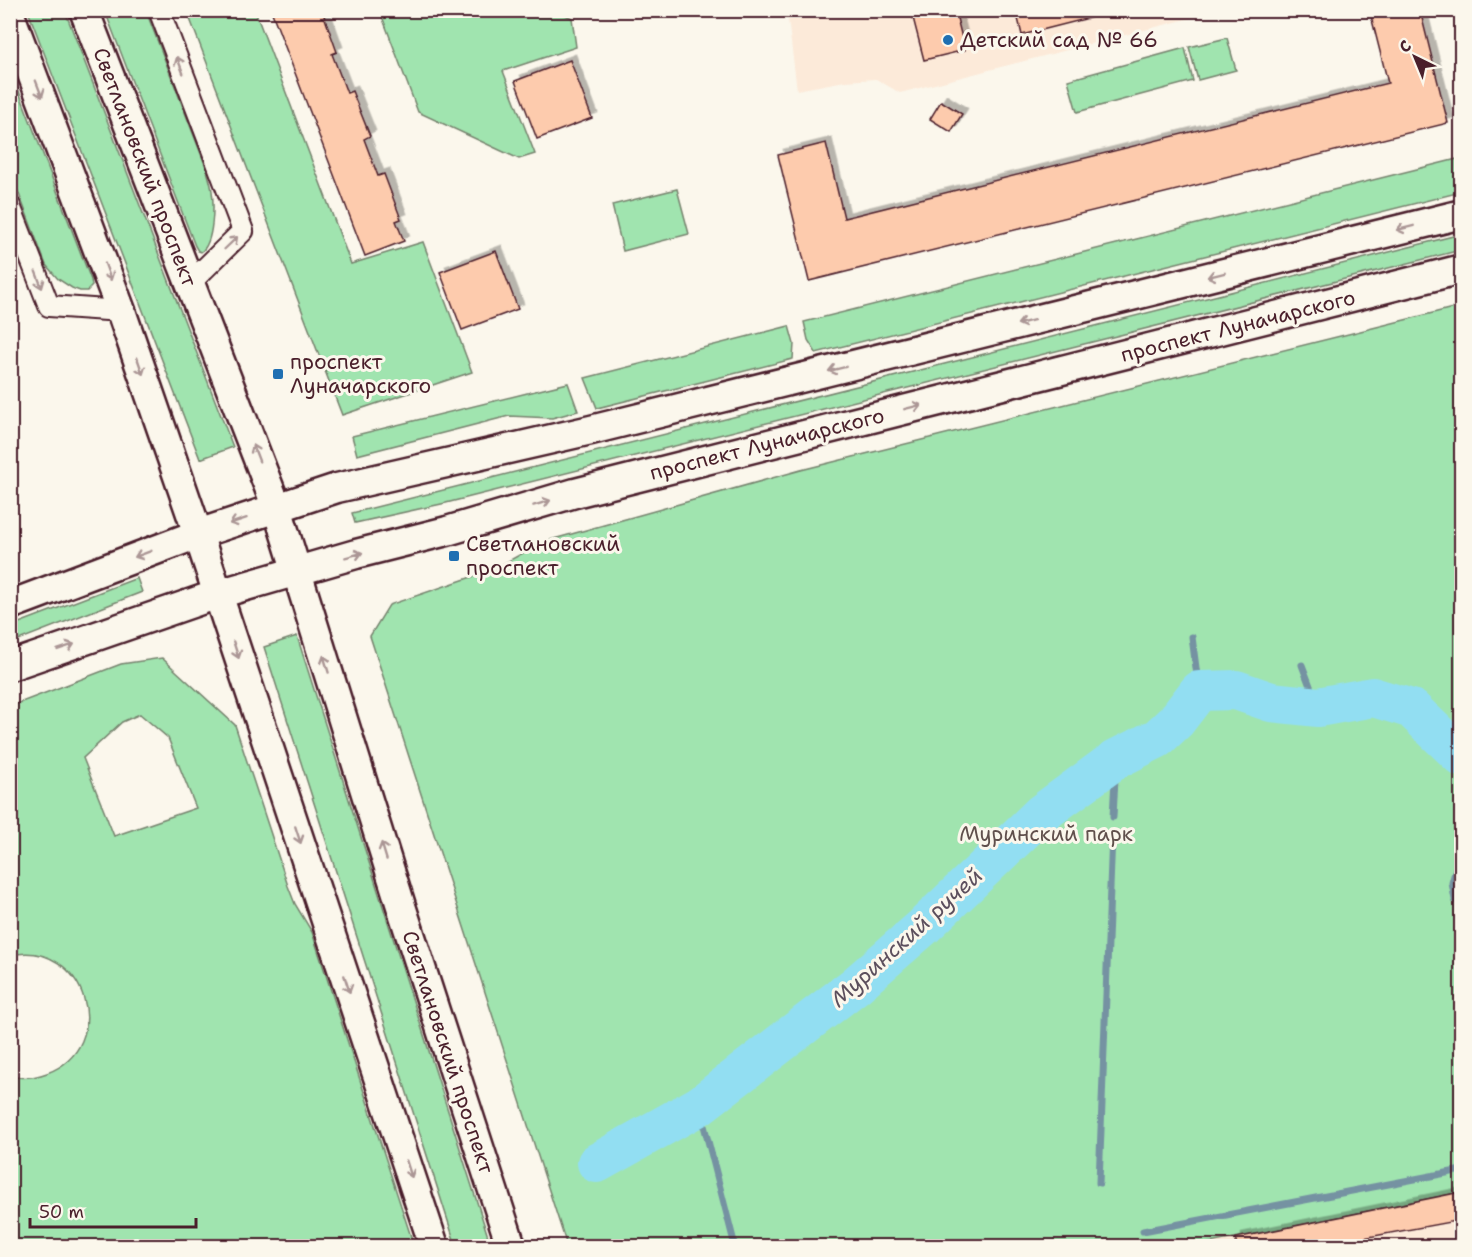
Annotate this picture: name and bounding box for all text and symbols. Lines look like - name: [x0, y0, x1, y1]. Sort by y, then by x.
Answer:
- place label: Детский сад № 66: [960, 26, 1158, 54]
- north arrow: [1385, 27, 1445, 87]
- marker: Детский сад № 66: [941, 33, 955, 47]
- text: С: [1394, 35, 1416, 57]
- street label: Светлановский проспект: [86, 44, 204, 291]
- one-way arrow: [173, 56, 184, 75]
- one-way arrow: [34, 79, 45, 98]
- one-way arrow: [1396, 222, 1415, 234]
- one-way arrow: [224, 236, 239, 250]
- one-way arrow: [103, 262, 114, 280]
- one-way arrow: [34, 270, 45, 289]
- one-way arrow: [1206, 270, 1225, 281]
- street label: проспект Луначарского: [1118, 283, 1358, 369]
- one-way arrow: [1017, 317, 1036, 329]
- place label: проспект Луначарского: [290, 348, 431, 400]
- one-way arrow: [136, 356, 147, 375]
- one-way arrow: [828, 364, 847, 376]
- marker: проспект Луначарского: [271, 367, 285, 381]
- street label: проспект Луначарского: [647, 401, 887, 487]
- one-way arrow: [904, 401, 923, 413]
- one-way arrow: [250, 445, 261, 463]
- one-way arrow: [532, 497, 551, 508]
- one-way arrow: [229, 516, 248, 527]
- place label: Светлановский проспект: [466, 530, 620, 582]
- one-way arrow: [344, 548, 363, 560]
- one-way arrow: [134, 549, 153, 560]
- marker: Светлановский проспект: [447, 549, 461, 563]
- one-way arrow: [231, 640, 242, 659]
- one-way arrow: [56, 641, 75, 652]
- one-way arrow: [320, 655, 331, 674]
- park label: Муринский парк: [959, 820, 1133, 848]
- one-way arrow: [293, 825, 304, 844]
- one-way arrow: [378, 842, 389, 861]
- water label: Муринский ручей: [824, 861, 988, 1013]
- street label: Светлановский проспект: [395, 927, 501, 1177]
- one-way arrow: [342, 974, 353, 993]
- one-way arrow: [404, 1159, 415, 1178]
- scale bar: [30, 1191, 196, 1229]
- text: 50 m: [39, 1200, 84, 1224]

